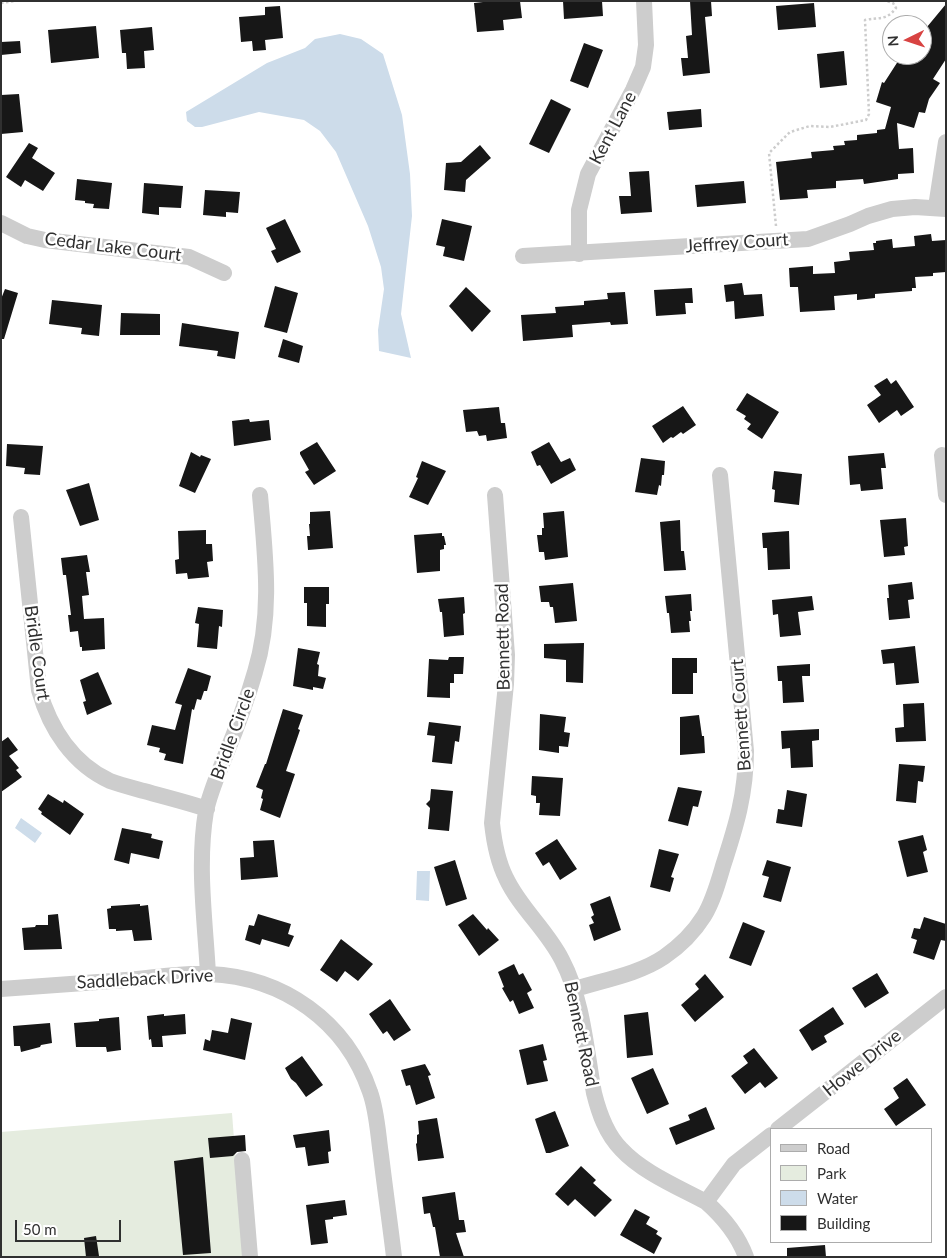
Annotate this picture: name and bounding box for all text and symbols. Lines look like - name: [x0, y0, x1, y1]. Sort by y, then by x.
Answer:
- north arrow: [882, 15, 932, 65]
- text: N: [884, 35, 901, 47]
- street label: Kent Lane: [585, 88, 641, 168]
- street label: Cedar Lake Court: [43, 228, 183, 266]
- street label: Jeffrey Court: [685, 229, 789, 257]
- street label: Bennett Road: [491, 583, 515, 691]
- street label: Bridle Court: [20, 604, 54, 702]
- street label: Bennett Court: [726, 658, 756, 772]
- street label: Bridle Circle: [206, 685, 260, 783]
- street label: Saddleback Drive: [76, 965, 214, 993]
- street label: Bennett Road: [559, 979, 603, 1089]
- street label: Howe Drive: [818, 1025, 906, 1101]
- legend: [770, 1128, 932, 1243]
- text: Road: [817, 1139, 850, 1157]
- text: Park: [817, 1164, 846, 1182]
- text: Water: [817, 1189, 858, 1207]
- scale bar: [18, 1210, 124, 1242]
- text: Building: [817, 1214, 870, 1232]
- text: 50 m: [23, 1220, 57, 1238]

